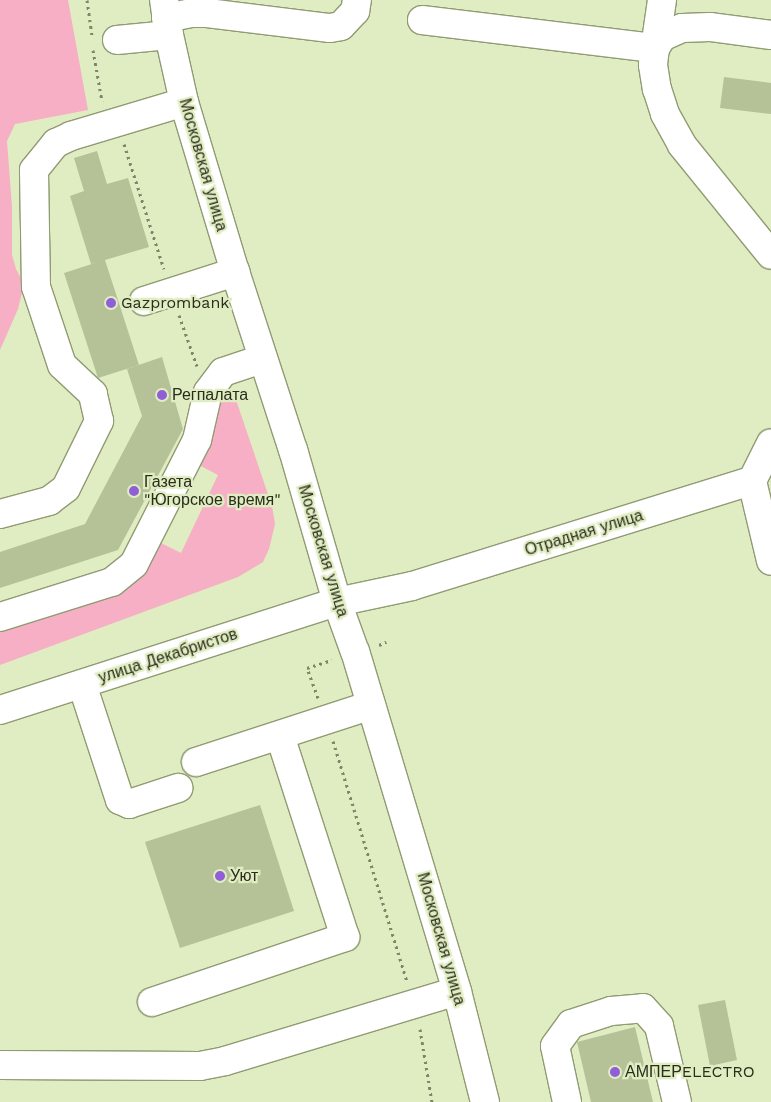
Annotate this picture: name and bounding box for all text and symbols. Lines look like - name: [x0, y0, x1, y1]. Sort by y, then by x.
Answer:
- street label: Московская улица: [175, 96, 231, 234]
- place label: Gazprombank: [121, 293, 229, 313]
- marker: Gazprombank: [105, 297, 117, 309]
- place label: Регпалата: [172, 385, 248, 405]
- marker: Регпалата: [156, 389, 168, 401]
- place label: Газета "Югорское время": [144, 472, 281, 510]
- street label: Московская улица: [294, 483, 352, 619]
- marker: Газета "Югорское время": [128, 485, 140, 497]
- street label: Отрадная улица: [523, 506, 645, 560]
- street label: улица Декабристов: [96, 624, 240, 688]
- place label: Уют: [230, 866, 258, 886]
- marker: Уют: [214, 870, 226, 882]
- street label: Московская улица: [413, 870, 469, 1008]
- place label: АМПЕРELECTRO: [625, 1062, 755, 1082]
- marker: АМПЕРELECTRO: [609, 1066, 621, 1078]

